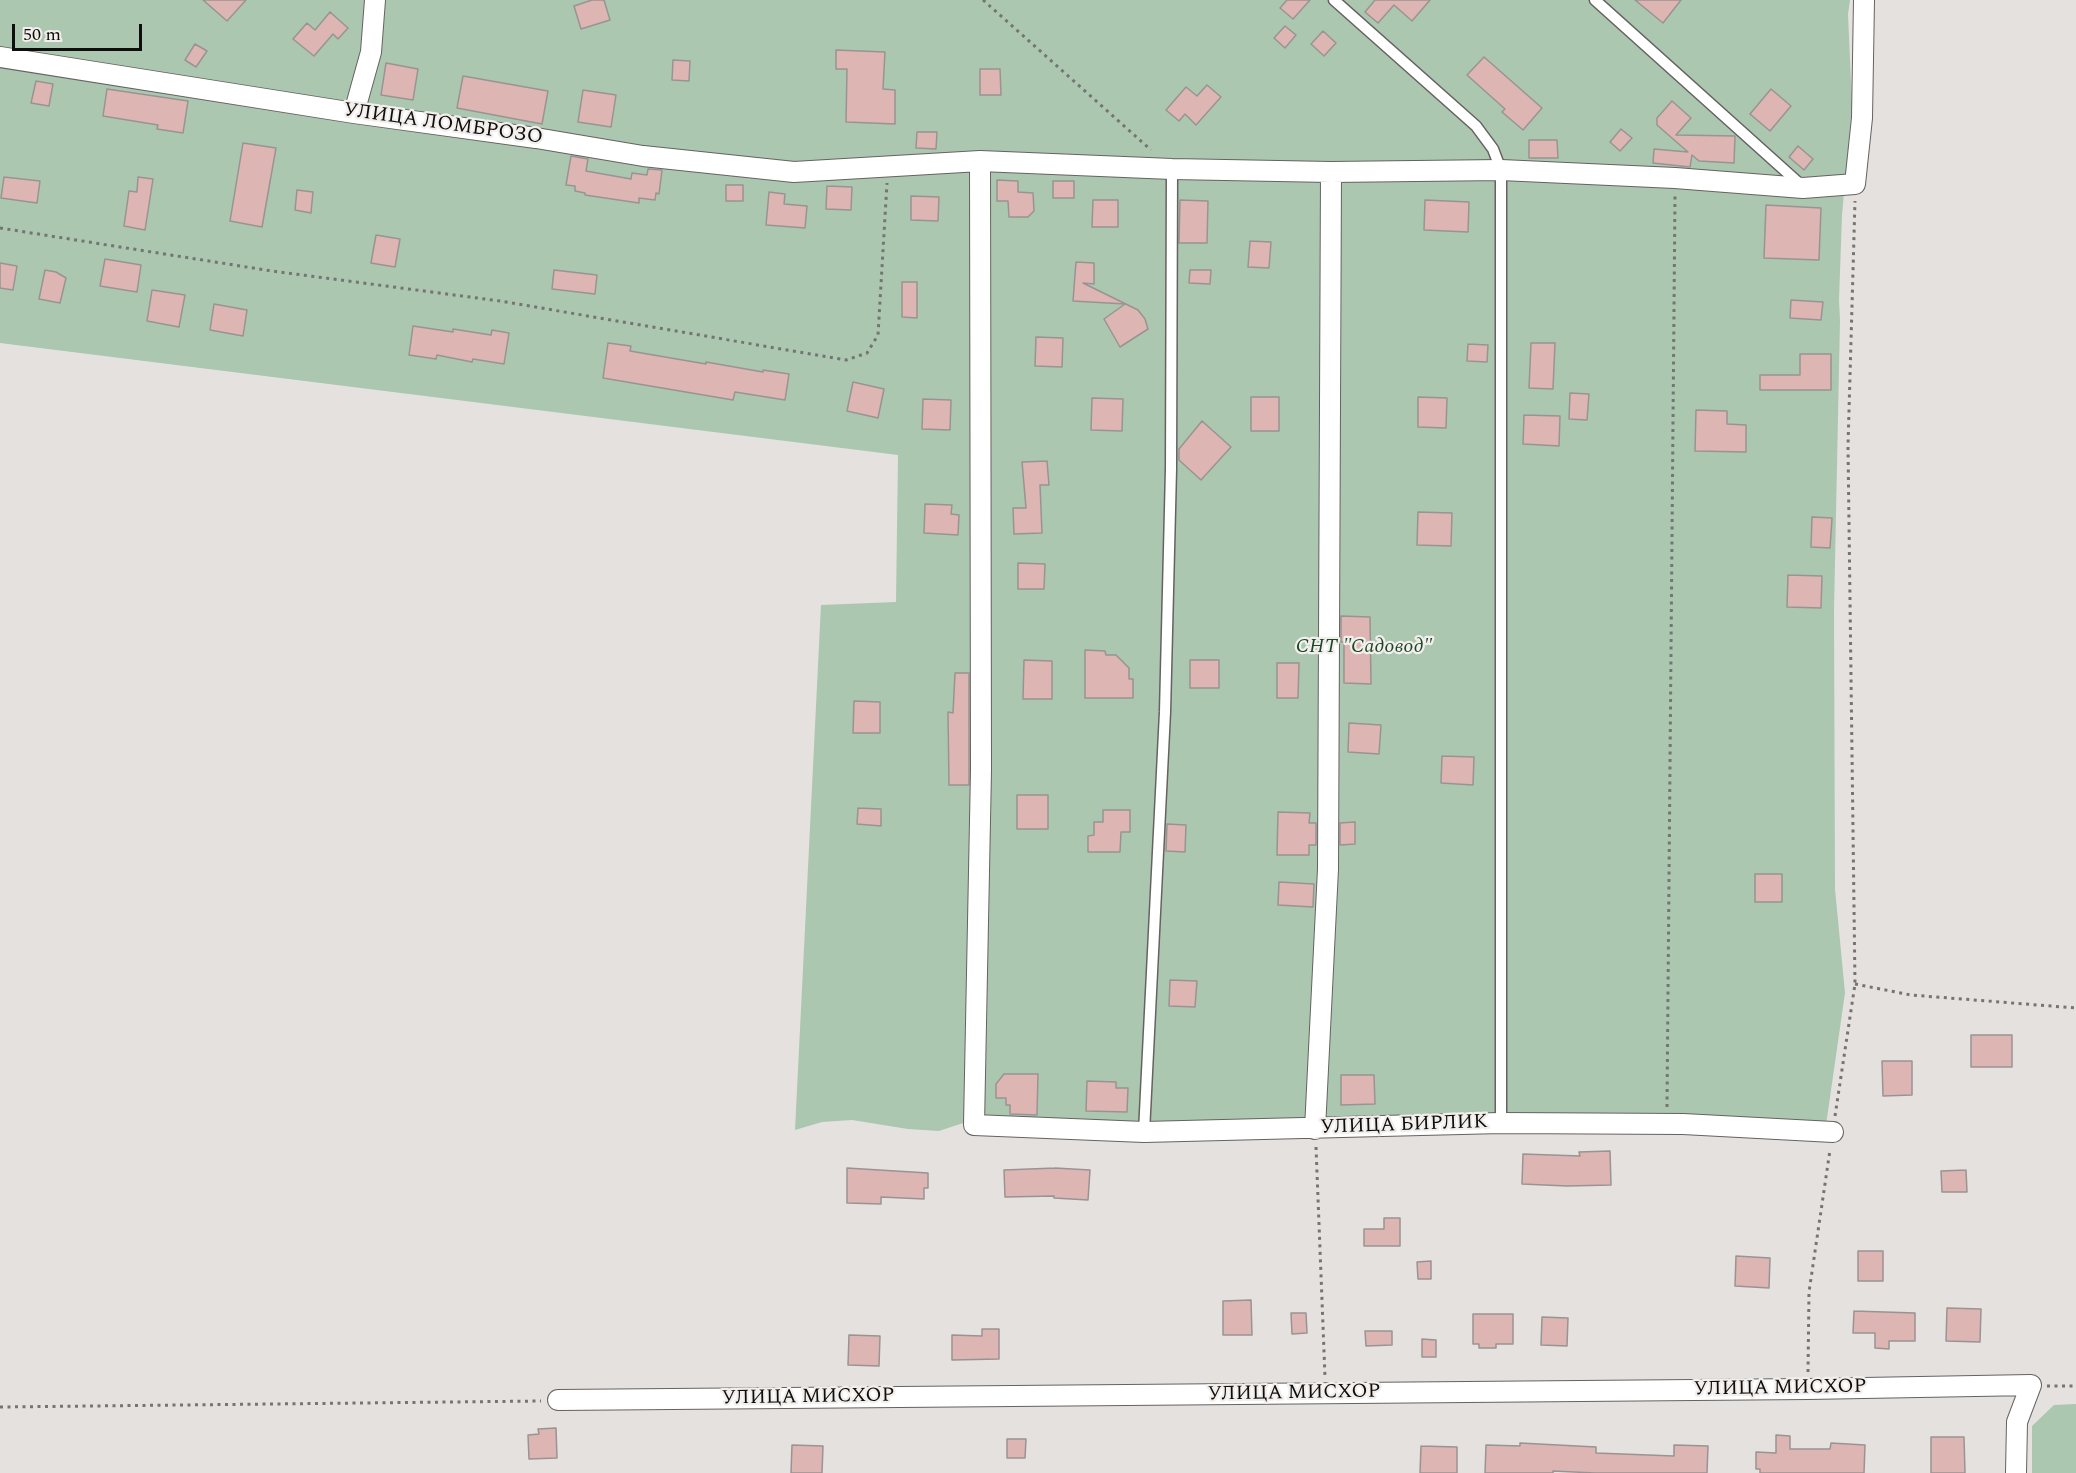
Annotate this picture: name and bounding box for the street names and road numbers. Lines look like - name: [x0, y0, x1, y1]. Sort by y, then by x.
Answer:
- street label: УЛИЦА ЛОМБРОЗО: [342, 99, 544, 151]
- street label: УЛИЦА БИРЛИК: [1320, 1111, 1488, 1141]
- street label: УЛИЦА МИСХОР: [1693, 1375, 1867, 1403]
- street label: УЛИЦА МИСХОР: [1207, 1380, 1381, 1408]
- street label: УЛИЦА МИСХОР: [721, 1384, 895, 1412]

